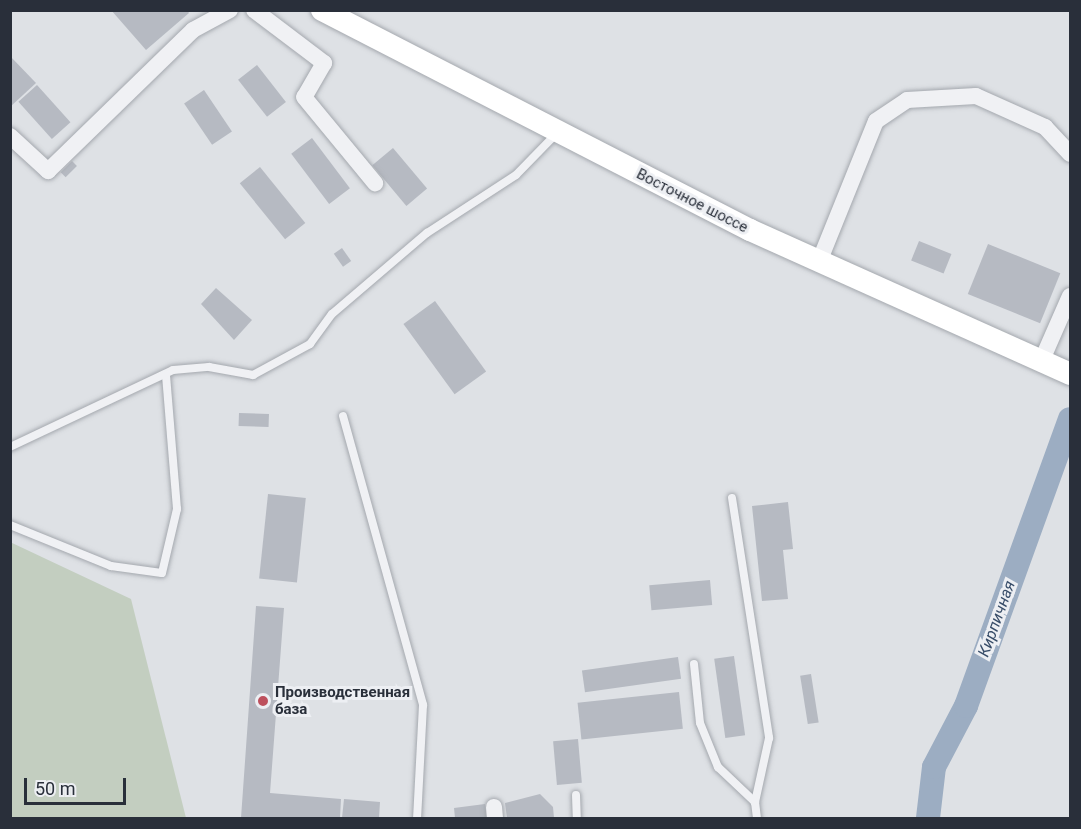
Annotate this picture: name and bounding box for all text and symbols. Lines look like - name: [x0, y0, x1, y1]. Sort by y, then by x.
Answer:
- street label: Восточное шоссе: [633, 165, 751, 237]
- water label: Кирпичная: [974, 578, 1020, 660]
- place label: Производственная база: [275, 683, 410, 718]
- marker: Производственная база: [256, 694, 270, 708]
- scale bar: [27, 766, 129, 804]
- text: 50 m: [35, 778, 75, 799]

